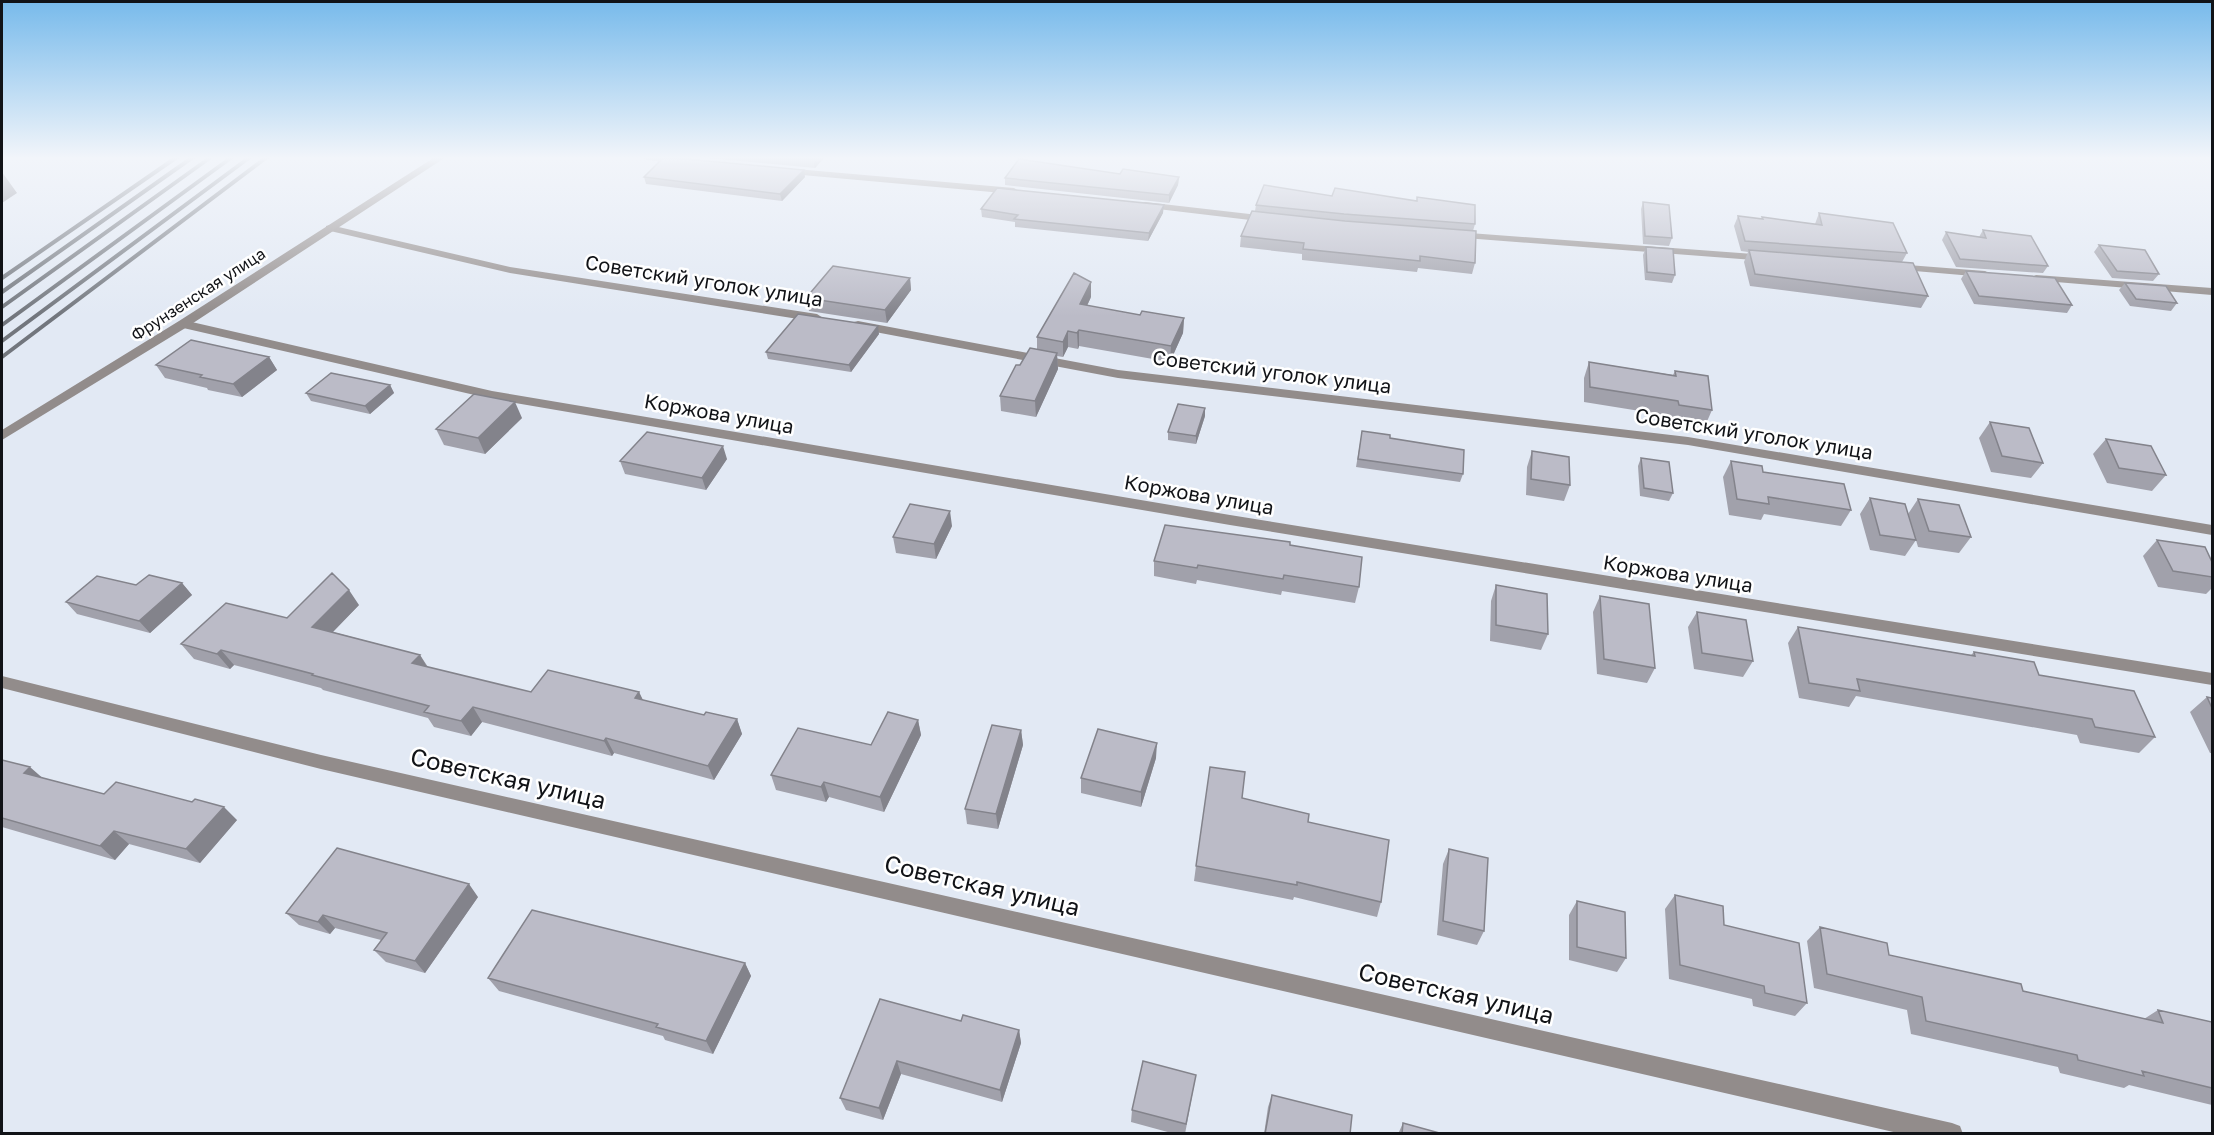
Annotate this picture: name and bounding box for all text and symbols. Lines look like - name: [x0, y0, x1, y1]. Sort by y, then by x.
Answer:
- street label: Фрунзенская улица: [127, 243, 269, 345]
- street label: Советский уголок улица: [584, 249, 825, 311]
- street label: Советский уголок улица: [1151, 344, 1393, 398]
- street label: Коржова улица: [643, 388, 796, 438]
- street label: Советский уголок улица: [1634, 402, 1875, 464]
- street label: Коржова улица: [1123, 469, 1276, 519]
- street label: Коржова улица: [1602, 549, 1755, 597]
- street label: Советская улица: [408, 741, 609, 814]
- street label: Советская улица: [882, 848, 1083, 921]
- street label: Советская улица: [1356, 956, 1557, 1029]

